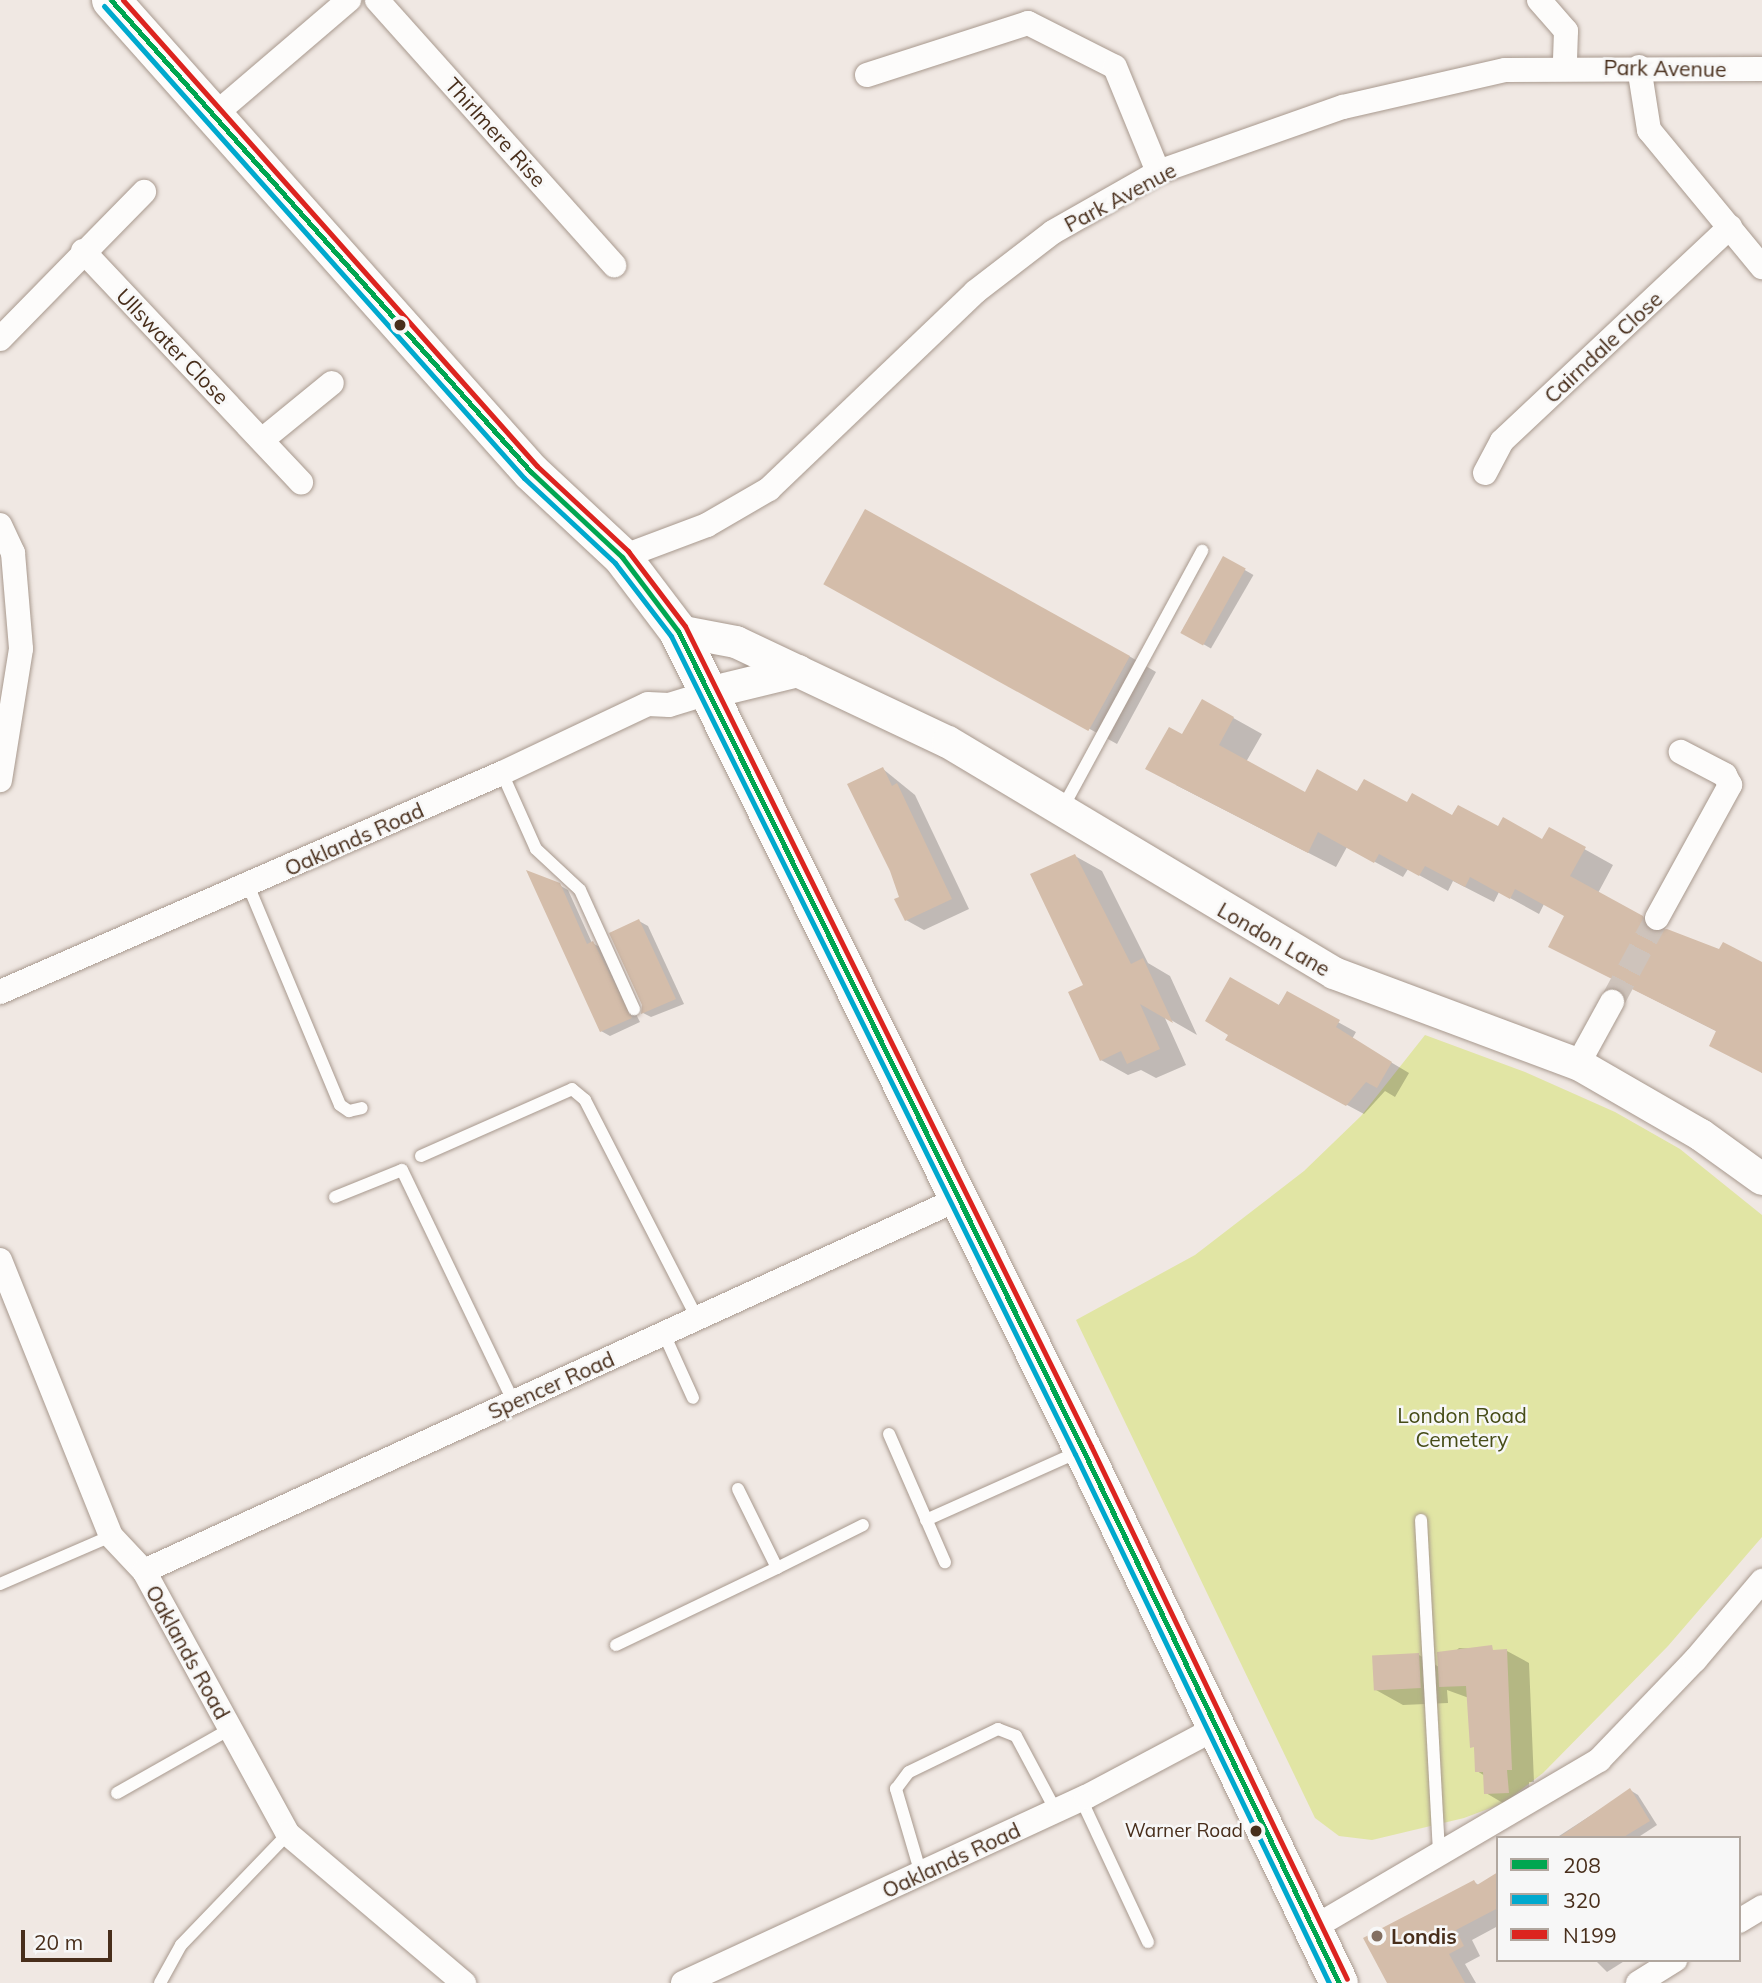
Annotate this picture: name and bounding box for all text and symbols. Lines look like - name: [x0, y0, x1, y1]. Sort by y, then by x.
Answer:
- street label: Park Avenue: [1603, 54, 1727, 82]
- street label: Thirlmere Rise: [440, 72, 552, 192]
- street label: Park Avenue: [1060, 157, 1180, 237]
- street label: Ullswater Close: [111, 283, 235, 409]
- street label: Cairndale Close: [1539, 286, 1667, 408]
- unlabelled marker: [393, 318, 407, 332]
- street label: Oaklands Road: [281, 797, 427, 881]
- street label: London Lane: [1213, 897, 1335, 981]
- street label: Spencer Road: [484, 1346, 618, 1424]
- park label: London Road Cemetery: [1397, 1402, 1527, 1452]
- street label: Oaklands Road: [141, 1581, 235, 1723]
- street label: Oaklands Road: [878, 1817, 1024, 1903]
- place label: Warner Road: [1125, 1820, 1243, 1842]
- marker: Warner Road: [1249, 1824, 1263, 1838]
- legend: [1496, 1836, 1741, 1962]
- text: 208: [1563, 1852, 1601, 1878]
- text: 320: [1563, 1887, 1601, 1913]
- scale bar: [24, 1916, 116, 1960]
- text: N199: [1563, 1922, 1617, 1948]
- place label: Londis: [1391, 1923, 1457, 1949]
- marker: Londis: [1369, 1928, 1385, 1944]
- text: 20 m: [34, 1929, 83, 1955]

